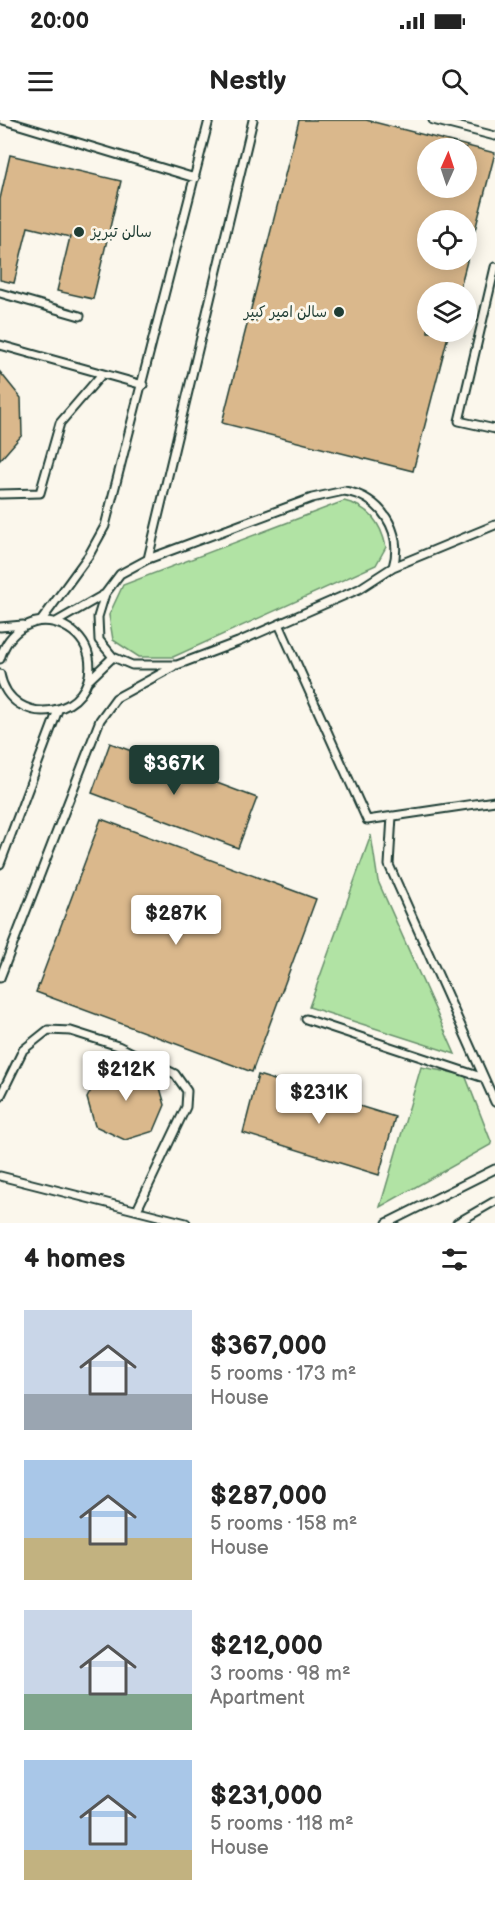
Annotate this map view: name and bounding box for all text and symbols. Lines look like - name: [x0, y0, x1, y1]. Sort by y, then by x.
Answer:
- text: 20:00: [30, 8, 89, 35]
- icon: menu: [24, 65, 57, 98]
- text: Nestly: [209, 65, 286, 97]
- icon: search: [438, 65, 471, 98]
- north arrow: [417, 138, 477, 198]
- map controls: [417, 138, 477, 342]
- button: locate: [417, 210, 477, 270]
- place label: سالن تبریز: [89, 223, 152, 242]
- marker: سالن تبریز: [72, 225, 86, 239]
- button: layers: [417, 282, 477, 342]
- place label: سالن امیر کبیر: [242, 303, 327, 322]
- marker: سالن امیر کبیر: [332, 305, 346, 319]
- pin: $367K: [132, 745, 216, 796]
- text: $367K: [143, 752, 205, 776]
- pin: $287K: [134, 895, 218, 946]
- text: $287K: [145, 902, 207, 926]
- pin: $212K: [84, 1051, 168, 1102]
- text: $212K: [97, 1058, 155, 1082]
- pin: $231K: [277, 1074, 361, 1125]
- text: $231K: [290, 1081, 348, 1105]
- icon: filters: [438, 1243, 471, 1276]
- text: 4 homes: [24, 1244, 125, 1275]
- text: $367,000: [210, 1331, 327, 1362]
- icon: home: [72, 1334, 144, 1406]
- text: 5 rooms · 173 m²: [210, 1362, 356, 1386]
- text: House: [210, 1386, 269, 1410]
- text: $287,000: [210, 1481, 327, 1512]
- icon: home: [72, 1484, 144, 1556]
- text: 5 rooms · 158 m²: [210, 1512, 357, 1536]
- text: House: [210, 1536, 269, 1560]
- text: $212,000: [210, 1631, 323, 1662]
- icon: home: [72, 1634, 144, 1706]
- text: 3 rooms · 98 m²: [210, 1662, 351, 1686]
- text: Apartment: [210, 1686, 305, 1710]
- text: $231,000: [210, 1781, 323, 1812]
- icon: home: [72, 1784, 144, 1856]
- text: 5 rooms · 118 m²: [210, 1812, 354, 1836]
- text: House: [210, 1836, 269, 1860]

